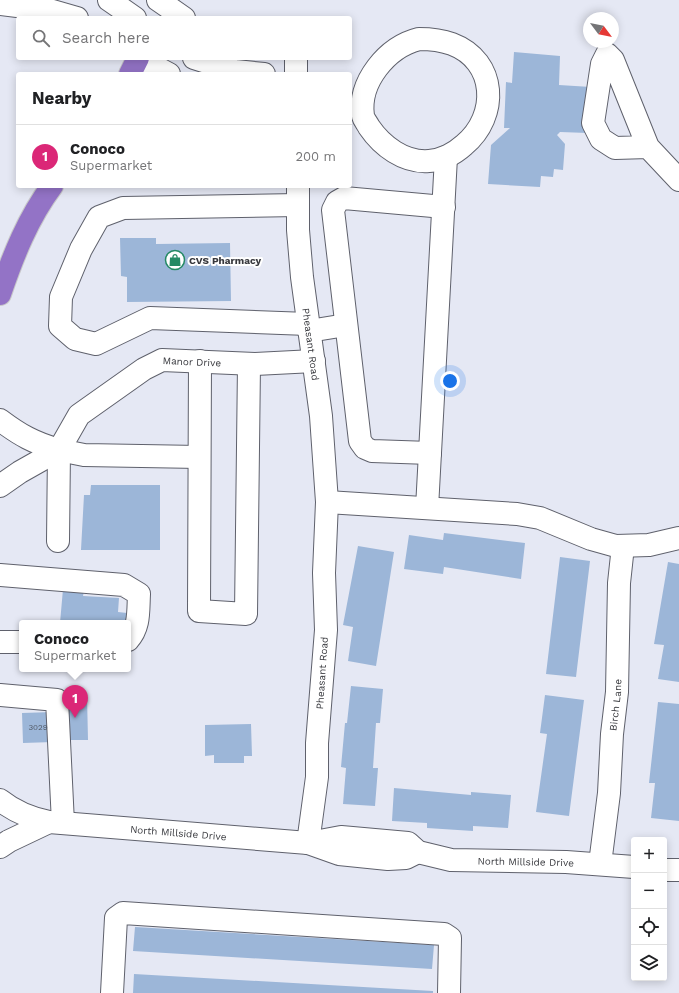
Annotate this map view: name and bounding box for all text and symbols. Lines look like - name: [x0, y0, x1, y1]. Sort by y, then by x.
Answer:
- north arrow: [583, 12, 619, 48]
- search box: [16, 16, 352, 60]
- icon: search: [30, 27, 52, 49]
- text: Search here: [62, 29, 150, 47]
- text: Nearby: [32, 88, 91, 108]
- text: Conoco: [70, 140, 125, 158]
- text: 1: [42, 149, 48, 164]
- text: 200 m: [295, 149, 336, 164]
- text: Supermarket: [70, 158, 152, 173]
- shop icon: CVS Pharmacy: [164, 249, 186, 271]
- place label: CVS Pharmacy: [189, 255, 262, 266]
- street label: Pheasant Road: [301, 307, 322, 381]
- street label: Manor Drive: [162, 355, 222, 368]
- your location: [440, 371, 460, 391]
- popup: [19, 620, 131, 672]
- text: Conoco: [34, 630, 89, 648]
- street label: Pheasant Road: [314, 636, 330, 710]
- text: Supermarket: [34, 648, 116, 663]
- street label: Birch Lane: [607, 679, 623, 731]
- pin: 1: [62, 685, 88, 718]
- house number: 3029: [28, 723, 48, 732]
- street label: North Millside Drive: [130, 823, 227, 842]
- map controls: [631, 837, 667, 981]
- button: +: [631, 837, 667, 873]
- street label: North Millside Drive: [477, 855, 575, 868]
- button: −: [631, 873, 667, 909]
- button: locate: [631, 909, 667, 945]
- button: layers: [631, 945, 667, 981]

